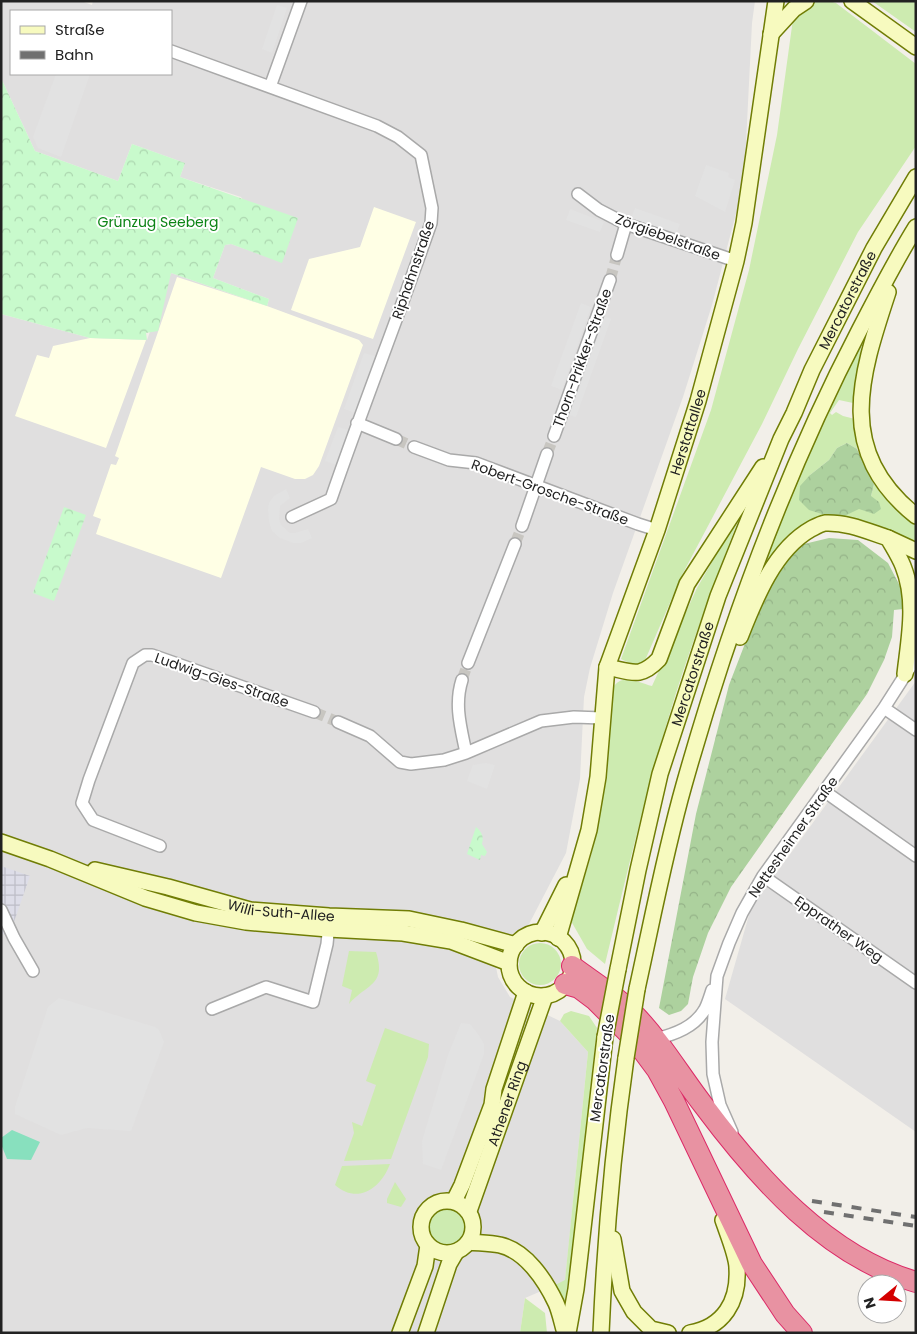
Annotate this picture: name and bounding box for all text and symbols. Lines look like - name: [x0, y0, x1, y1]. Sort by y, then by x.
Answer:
- legend: [10, 10, 172, 75]
- text: Straße: [55, 19, 105, 40]
- text: Bahn: [55, 44, 94, 65]
- street label: Zörgiebelstraße: [613, 209, 724, 265]
- park label: Grünzug Seeberg: [98, 212, 218, 232]
- street label: Riphahnstraße: [387, 218, 439, 322]
- street label: Mercatorstraße: [814, 247, 881, 353]
- street label: Thorn-Prikker-Straße: [548, 285, 617, 430]
- street label: Herstattallee: [665, 386, 711, 478]
- street label: Robert-Grosche-Straße: [469, 454, 632, 530]
- street label: Mercatorstraße: [666, 619, 719, 728]
- street label: Ludwig-Gies-Straße: [152, 648, 292, 712]
- street label: Nettesheimer Straße: [743, 772, 843, 902]
- street label: Epprather Weg: [791, 891, 887, 967]
- street label: Willi-Suth-Allee: [225, 894, 335, 926]
- street label: Mercatorstraße: [585, 1013, 619, 1123]
- street label: Athener Ring: [483, 1058, 531, 1149]
- north arrow: [857, 1274, 907, 1324]
- text: N: [858, 1295, 881, 1311]

